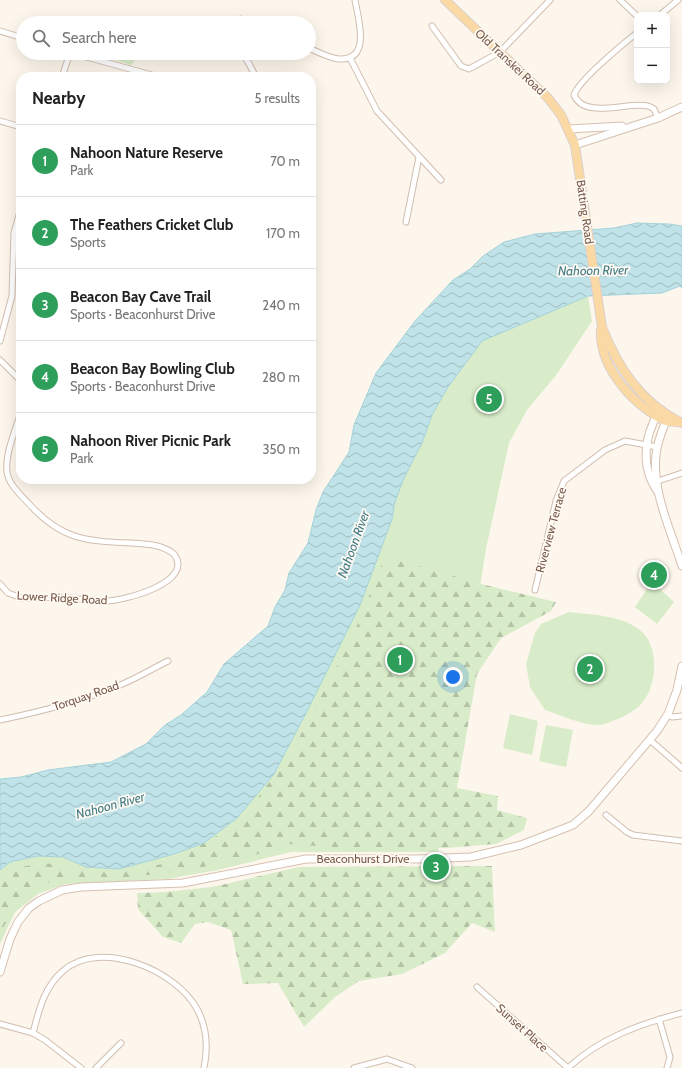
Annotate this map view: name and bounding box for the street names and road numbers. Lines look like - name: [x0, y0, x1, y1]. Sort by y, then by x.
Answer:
- street label: Old Transkei Road: [472, 25, 548, 98]
- street label: Batting Road: [574, 179, 597, 245]
- street label: Riverview Terrace: [532, 486, 569, 574]
- street label: Lower Ridge Road: [16, 588, 108, 607]
- street label: Torquay Road: [51, 677, 121, 714]
- street label: Beaconhurst Drive: [317, 851, 409, 866]
- street label: Sunset Place: [493, 1000, 551, 1055]

